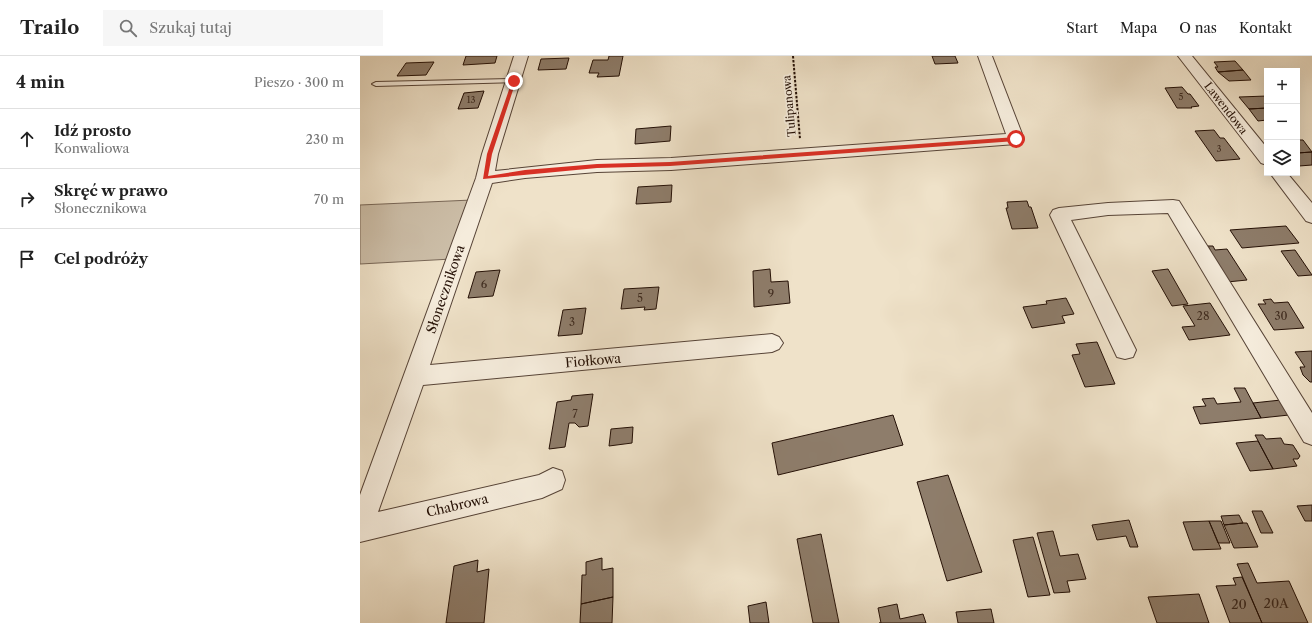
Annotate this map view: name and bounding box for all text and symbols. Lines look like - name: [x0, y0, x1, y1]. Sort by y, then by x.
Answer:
- search box: [103, 10, 383, 46]
- text: Trailo: [20, 16, 79, 39]
- icon: search: [117, 17, 139, 39]
- text: Szukaj tutaj: [149, 18, 232, 37]
- text: Start: [1066, 19, 1098, 37]
- text: Mapa: [1120, 19, 1157, 37]
- text: O nas: [1179, 19, 1217, 37]
- text: Kontakt: [1239, 19, 1292, 37]
- map controls: [1264, 68, 1300, 176]
- button: +: [1264, 68, 1300, 104]
- text: 4 min: [16, 72, 65, 92]
- route end: [505, 72, 523, 90]
- text: Pieszo · 300 m: [254, 74, 344, 90]
- street label: Tulipanowa: [779, 74, 799, 137]
- street label: Lawendowa: [1201, 79, 1251, 137]
- house number: 5: [1179, 91, 1184, 102]
- house number: 13: [467, 94, 475, 105]
- button: −: [1264, 104, 1300, 140]
- text: Idź prosto: [54, 121, 131, 140]
- icon: ahead: [16, 128, 38, 150]
- route start: [1007, 130, 1025, 148]
- text: 230 m: [306, 131, 344, 147]
- text: Konwaliowa: [54, 140, 129, 156]
- button: layers: [1264, 140, 1300, 176]
- house number: 3: [1217, 143, 1222, 154]
- text: Skręć w prawo: [54, 181, 168, 200]
- icon: right: [16, 188, 38, 210]
- text: 70 m: [314, 191, 344, 207]
- text: Słonecznikowa: [54, 200, 147, 216]
- street label: Słonecznikowa: [422, 242, 468, 335]
- icon: arrive: [16, 248, 38, 270]
- text: Cel podróży: [54, 249, 148, 268]
- house number: 6: [481, 277, 488, 291]
- house number: 9: [768, 287, 774, 301]
- house number: 5: [637, 291, 643, 305]
- house number: 28: [1197, 309, 1209, 323]
- house number: 30: [1274, 309, 1288, 323]
- house number: 3: [569, 315, 575, 329]
- street label: Fiołkowa: [564, 350, 622, 370]
- house number: 7: [572, 407, 578, 421]
- street label: Chabrowa: [424, 490, 490, 520]
- house number: 20A: [1263, 595, 1289, 611]
- house number: 20: [1231, 596, 1247, 612]

